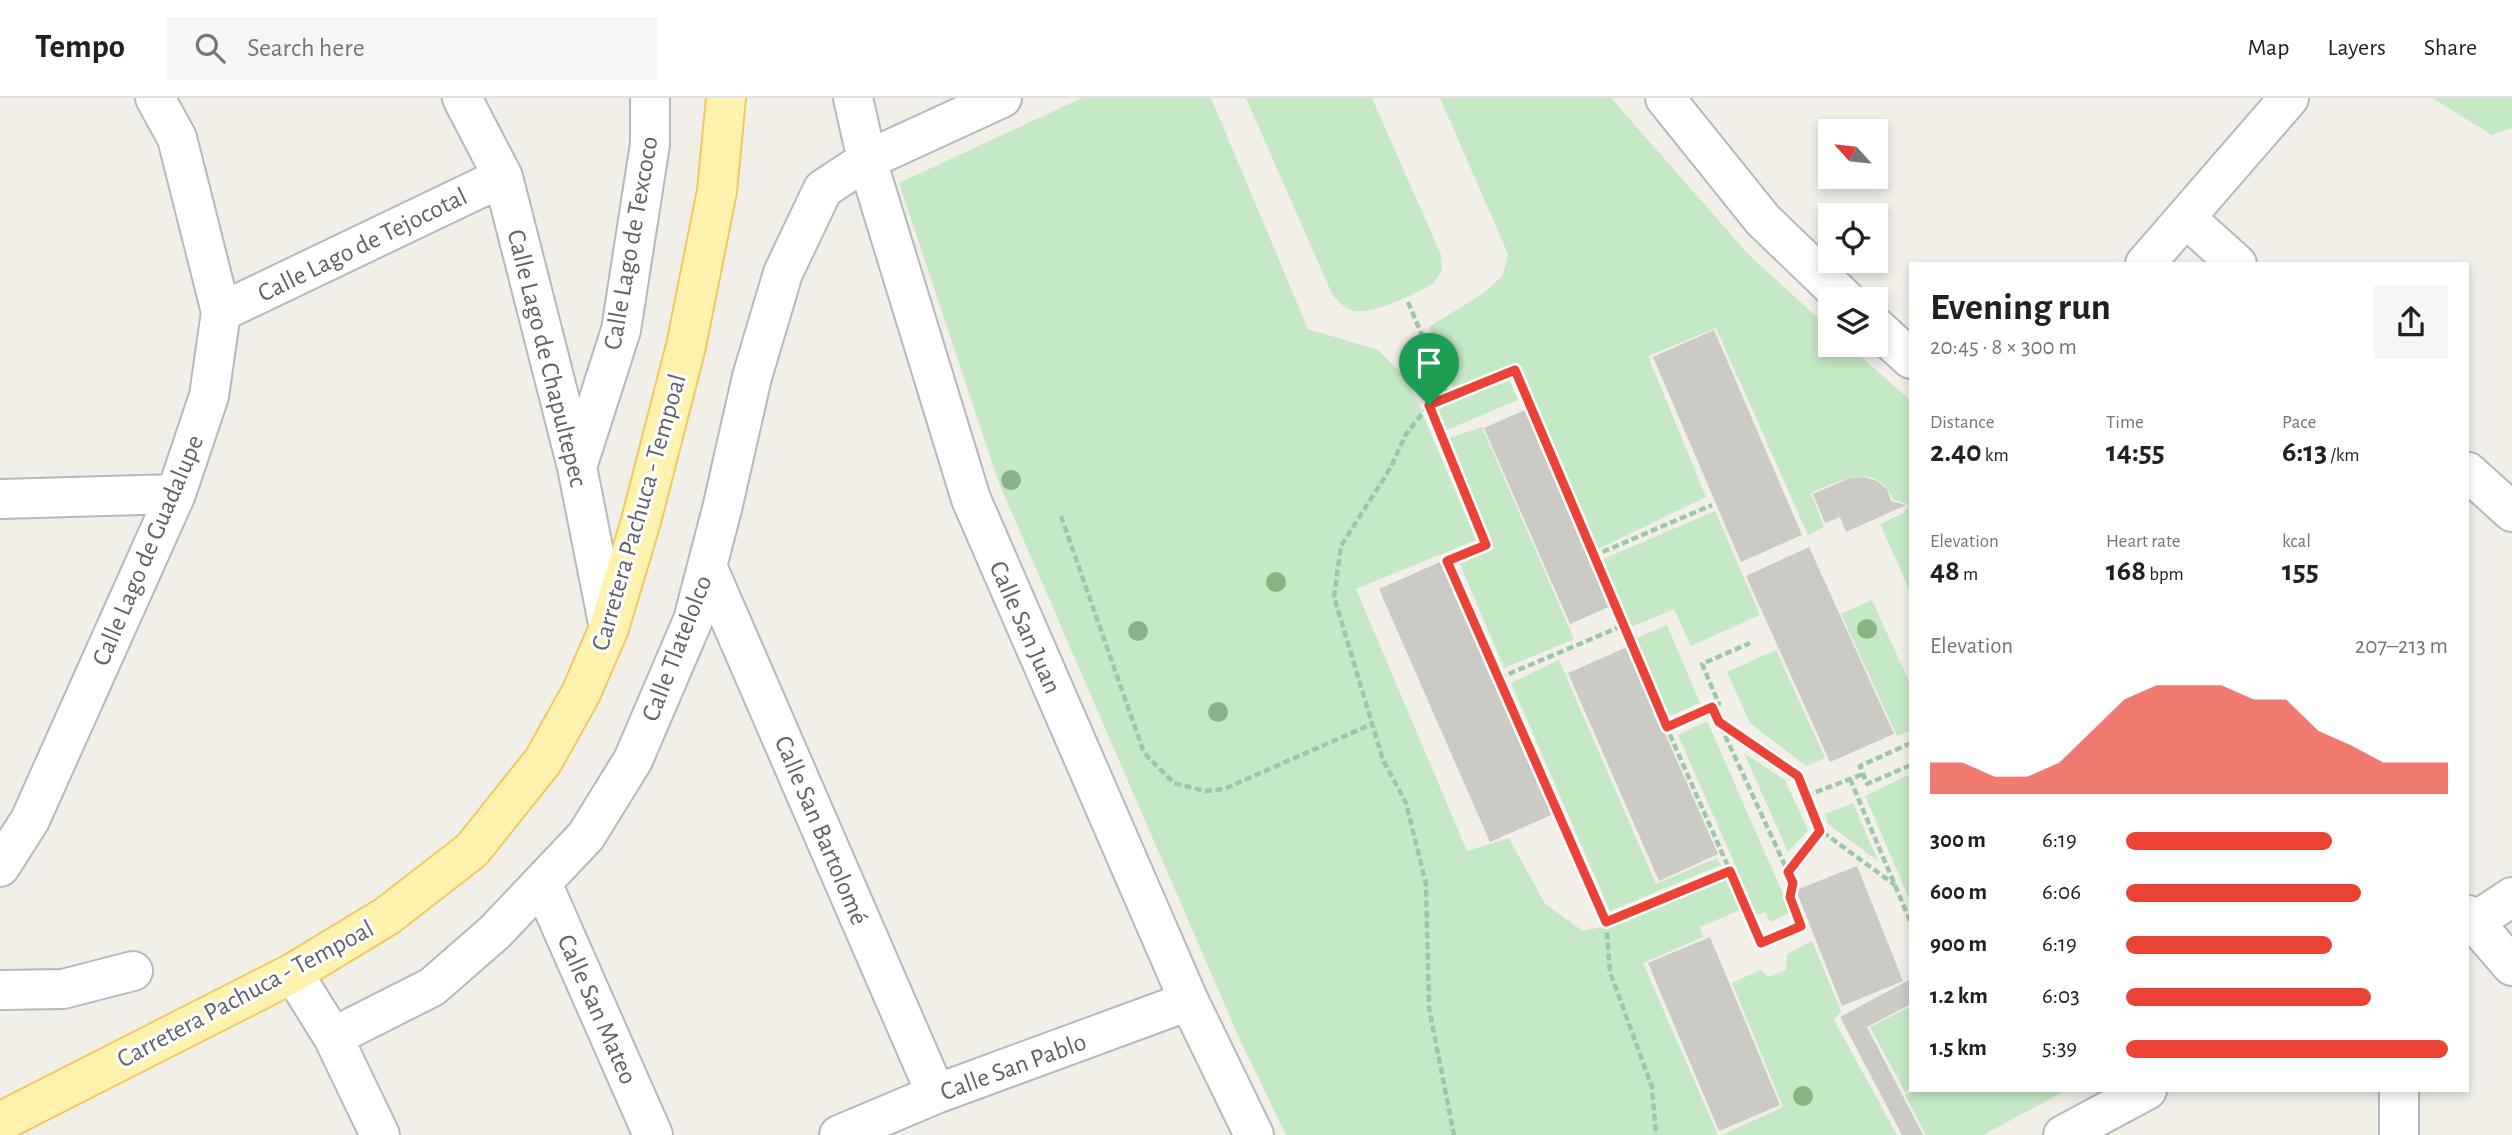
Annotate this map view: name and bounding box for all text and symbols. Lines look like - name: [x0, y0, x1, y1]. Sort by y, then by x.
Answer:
- search box: [167, 17, 657, 80]
- icon: search: [191, 29, 229, 67]
- text: Tempo: [35, 31, 125, 64]
- text: Search here: [247, 35, 365, 61]
- text: Map: [2247, 36, 2289, 60]
- text: Layers: [2327, 36, 2386, 60]
- text: Share: [2424, 36, 2477, 60]
- north arrow: [1818, 119, 1888, 189]
- map controls: [1818, 119, 1888, 357]
- street label: Calle Lago de Texcoco: [599, 134, 663, 352]
- street label: Calle Lago de Tejocotal: [254, 183, 471, 307]
- button: locate: [1818, 203, 1888, 273]
- street label: Calle Lago de Chapultepec: [502, 227, 592, 489]
- button: share: [2374, 285, 2448, 359]
- button: layers: [1818, 287, 1888, 357]
- text: Evening run: [1930, 289, 2111, 327]
- pin: [1399, 333, 1459, 405]
- text: 20:45 · 8 × 300 m: [1930, 336, 2077, 359]
- icon: arrive: [1410, 344, 1448, 382]
- street label: Carretera Pachuca - Tempoal: [587, 371, 691, 654]
- text: Distance: [1930, 413, 1994, 432]
- text: Time: [2106, 413, 2144, 432]
- text: Pace: [2282, 413, 2316, 432]
- street label: Calle Lago de Guadalupe: [88, 431, 208, 669]
- text: 2.40: [1930, 437, 1982, 467]
- text: 14:55: [2106, 437, 2165, 467]
- text: 6:13: [2282, 437, 2327, 467]
- text: km: [1982, 446, 2009, 465]
- text: /km: [2327, 446, 2360, 465]
- text: Elevation: [1930, 532, 1999, 551]
- text: Heart rate: [2106, 532, 2181, 551]
- text: kcal: [2282, 532, 2311, 551]
- text: 48: [1930, 556, 1960, 586]
- text: 168: [2106, 556, 2146, 586]
- text: 155: [2282, 556, 2319, 586]
- street label: Calle San Juan: [984, 557, 1066, 698]
- text: m: [1960, 565, 1978, 584]
- text: bpm: [2146, 565, 2184, 584]
- street label: Calle Tlatelolco: [637, 572, 717, 725]
- text: Elevation: [1930, 635, 2013, 658]
- text: 207–213 m: [2355, 635, 2448, 658]
- street label: Calle San Bartolomé: [770, 732, 873, 929]
- text: 300 m: [1930, 829, 1986, 852]
- text: 6:19: [2042, 829, 2077, 852]
- text: 600 m: [1930, 881, 1987, 904]
- text: 6:06: [2042, 881, 2081, 904]
- street label: Carretera Pachuca - Tempoal: [113, 915, 378, 1073]
- street label: Calle San Mateo: [553, 931, 642, 1088]
- text: 900 m: [1930, 933, 1987, 956]
- text: 6:19: [2042, 933, 2077, 956]
- text: 1.2 km: [1930, 985, 1988, 1008]
- text: 6:03: [2042, 985, 2080, 1008]
- street label: Calle San Pablo: [937, 1029, 1090, 1105]
- text: 1.5 km: [1930, 1037, 1987, 1060]
- text: 5:39: [2042, 1037, 2077, 1060]

